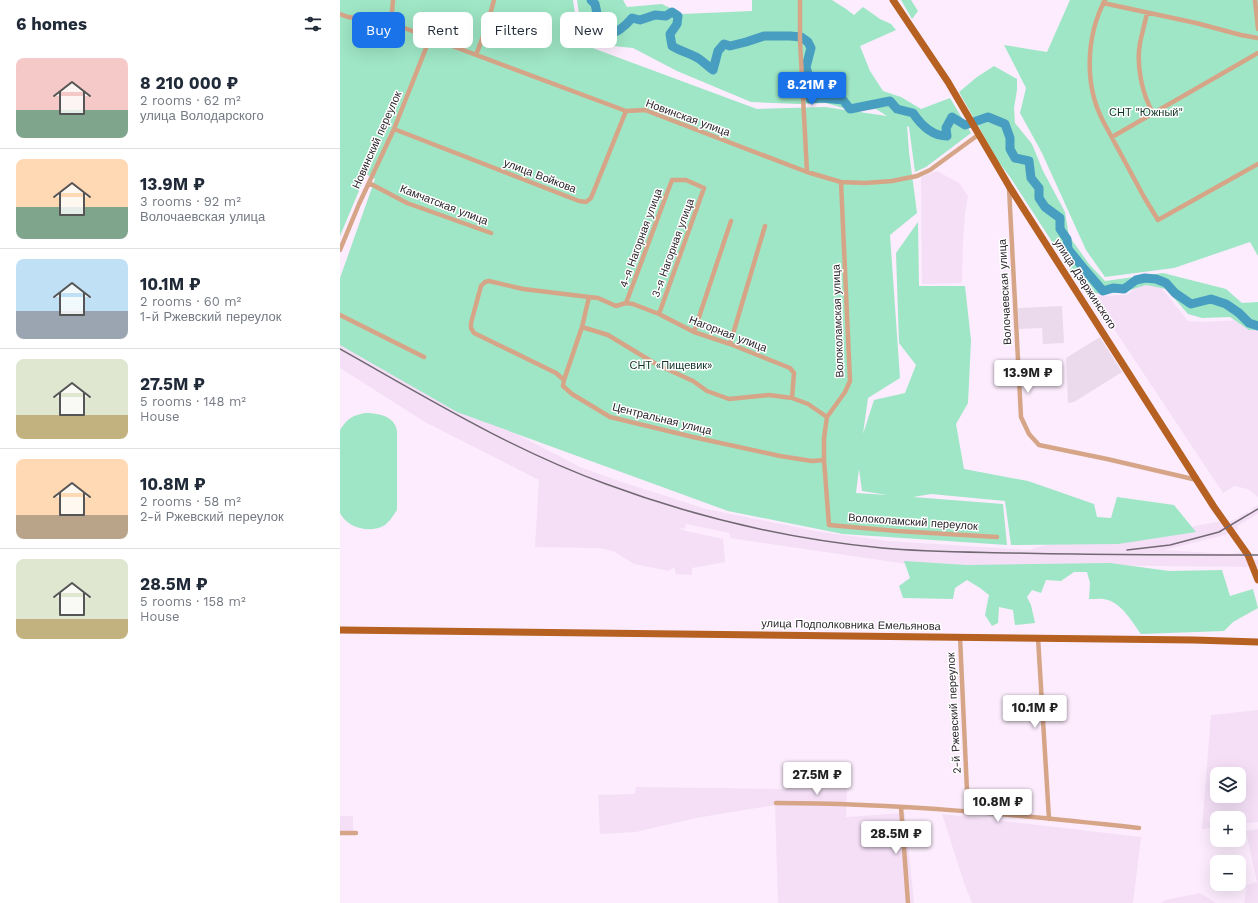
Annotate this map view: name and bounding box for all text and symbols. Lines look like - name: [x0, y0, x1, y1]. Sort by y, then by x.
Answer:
- chip: Buy: [352, 12, 405, 48]
- chip: Rent: [413, 12, 473, 48]
- chip: Filters: [481, 12, 552, 48]
- chip: New: [560, 12, 617, 48]
- icon: filters: [302, 13, 324, 35]
- text: 6 homes: [16, 14, 87, 34]
- pin: 8.21M ₽: [775, 72, 849, 106]
- text: 8 210 000 ₽: [140, 73, 238, 93]
- icon: home: [48, 74, 96, 122]
- text: 8.21M ₽: [787, 77, 837, 92]
- street label: Новинский переулок: [350, 89, 404, 191]
- text: 2 rooms · 62 m²: [140, 93, 241, 108]
- street label: Новинская улица: [644, 97, 733, 140]
- park label: СНТ "Южный": [1109, 106, 1183, 119]
- text: улица Володарского: [140, 108, 264, 123]
- street label: улица Войкова: [502, 156, 579, 196]
- text: 13.9M ₽: [140, 174, 205, 194]
- icon: home: [48, 175, 96, 223]
- street label: Камчатская улица: [398, 182, 491, 228]
- street label: 4-я Нагорная улица: [617, 186, 665, 289]
- text: 3 rooms · 92 m²: [140, 194, 241, 209]
- street label: 3-я Нагорная улица: [649, 196, 697, 299]
- text: Волочаевская улица: [140, 209, 265, 224]
- street label: улица Дзержинского: [1051, 236, 1119, 332]
- street label: Волочаевская улица: [996, 238, 1014, 345]
- street label: Волоколамская улица: [829, 263, 846, 378]
- text: 10.1M ₽: [140, 274, 201, 294]
- icon: home: [48, 275, 96, 323]
- text: 2 rooms · 60 m²: [140, 294, 241, 309]
- text: 1-й Ржевский переулок: [140, 309, 281, 324]
- street label: Нагорная улица: [687, 313, 770, 355]
- park label: СНТ «Пищевик»: [629, 359, 713, 372]
- pin: 13.9M ₽: [991, 360, 1065, 394]
- text: 13.9M ₽: [1003, 365, 1053, 380]
- text: 27.5M ₽: [140, 374, 205, 394]
- icon: home: [48, 375, 96, 423]
- text: 5 rooms · 148 m²: [140, 394, 246, 409]
- street label: Центральная улица: [611, 400, 714, 438]
- text: House: [140, 409, 180, 424]
- text: 10.8M ₽: [140, 474, 206, 494]
- icon: home: [48, 475, 96, 523]
- text: 2 rooms · 58 m²: [140, 494, 241, 509]
- text: 2-й Ржевский переулок: [140, 509, 284, 524]
- street label: Волоколамский переулок: [848, 511, 979, 533]
- text: 28.5M ₽: [140, 574, 208, 594]
- icon: home: [48, 575, 96, 623]
- text: 5 rooms · 158 m²: [140, 594, 246, 609]
- text: House: [140, 609, 180, 624]
- street label: улица Подполковника Емельянова: [761, 617, 942, 633]
- street label: 2-й Ржевский переулок: [944, 652, 964, 774]
- pin: 10.1M ₽: [998, 695, 1072, 729]
- text: 10.1M ₽: [1012, 700, 1058, 715]
- pin: 27.5M ₽: [780, 762, 854, 796]
- text: 27.5M ₽: [792, 767, 842, 782]
- map controls: [1210, 767, 1246, 891]
- button: layers: [1210, 767, 1246, 803]
- pin: 10.8M ₽: [961, 789, 1035, 823]
- text: 10.8M ₽: [973, 794, 1023, 809]
- button: +: [1210, 811, 1246, 847]
- pin: 28.5M ₽: [859, 821, 933, 855]
- text: 28.5M ₽: [870, 826, 922, 841]
- button: −: [1210, 855, 1246, 891]

